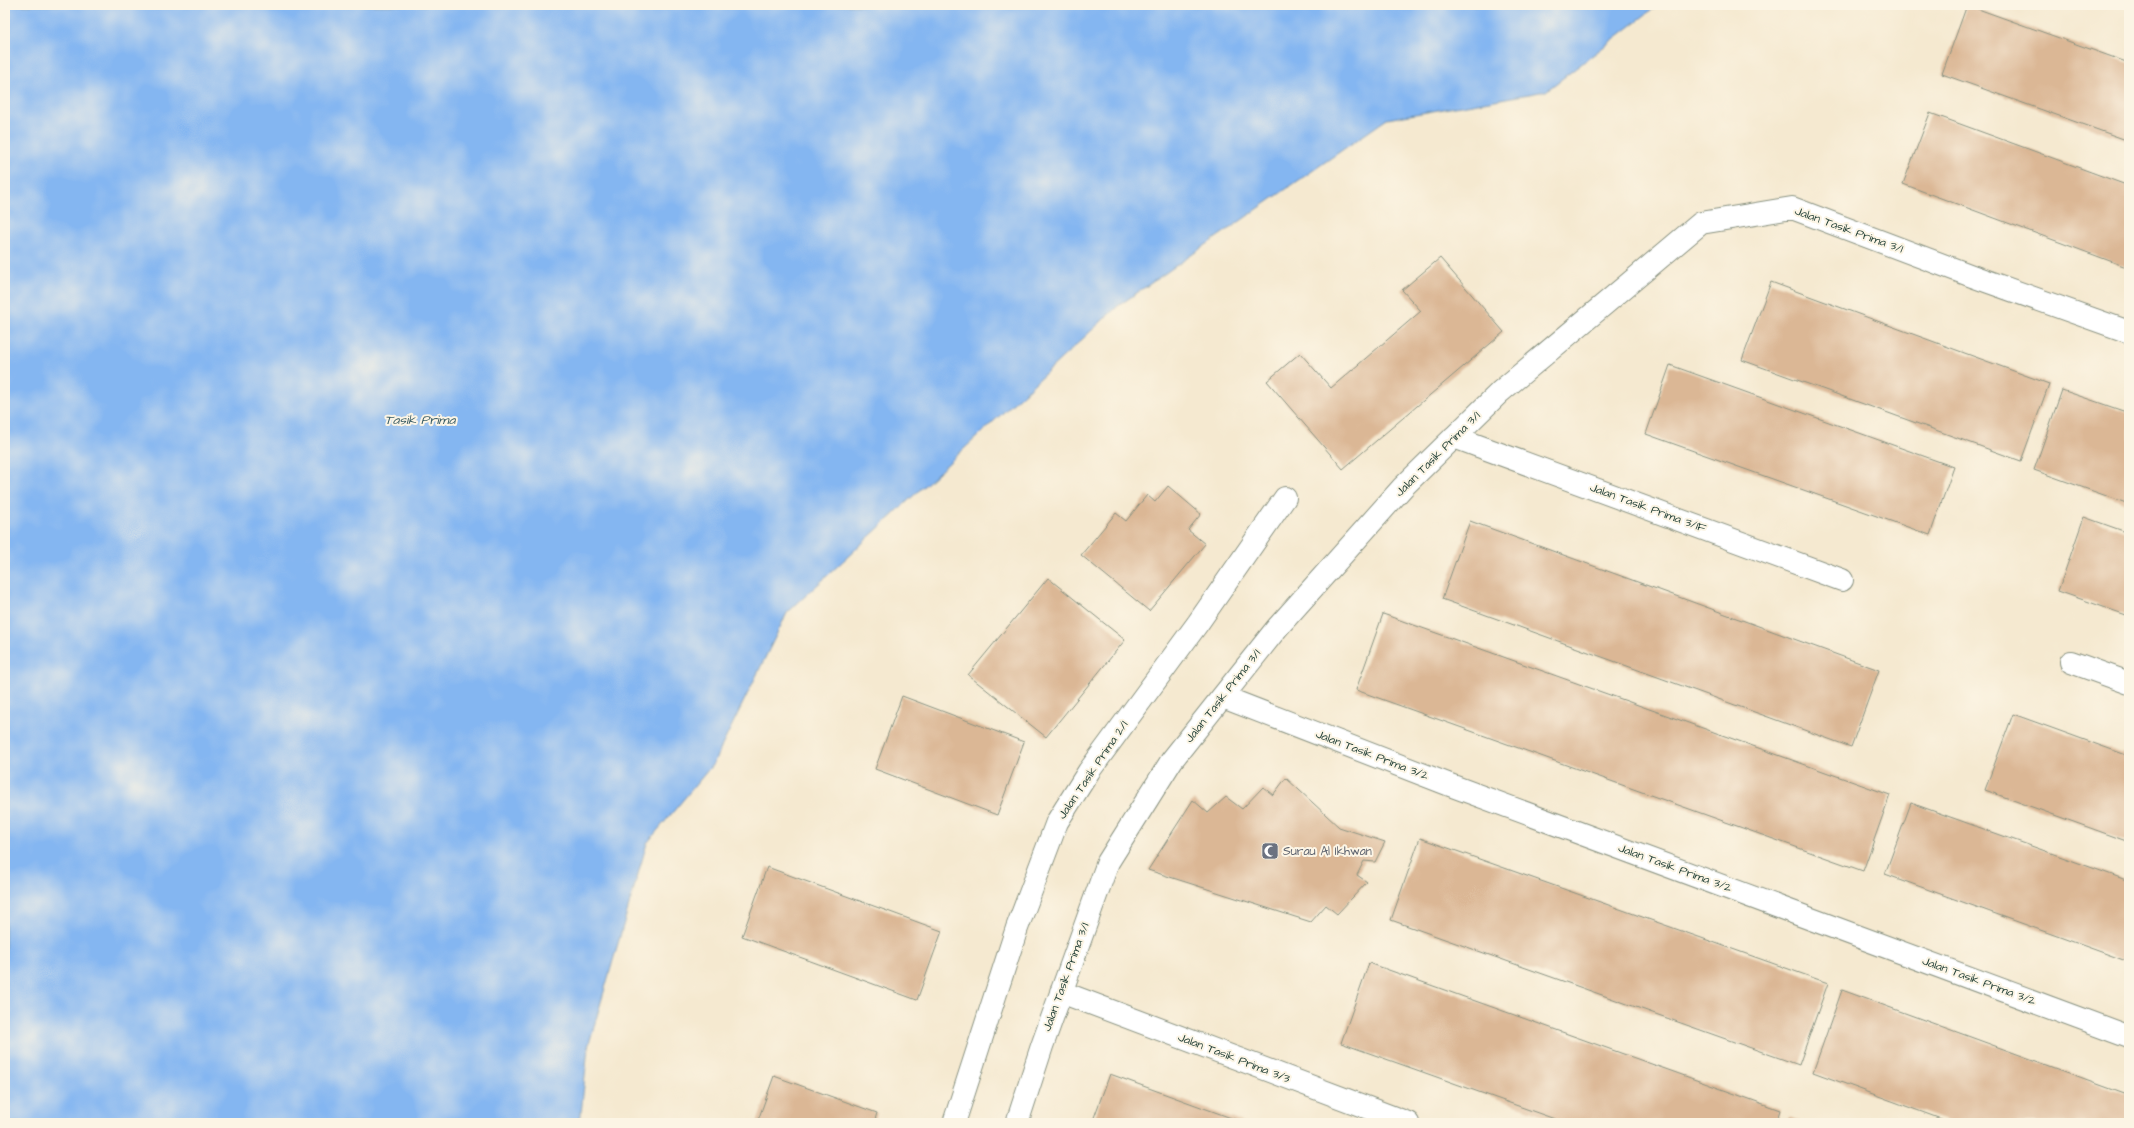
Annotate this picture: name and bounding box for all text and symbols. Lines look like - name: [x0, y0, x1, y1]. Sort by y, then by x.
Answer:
- street label: Jalan Tasik Prima 3/1: [1792, 202, 1906, 258]
- street label: Jalan Tasik Prima 3/1: [1392, 407, 1485, 500]
- water label: Tasik Prima: [385, 411, 457, 429]
- street label: Jalan Tasik Prima 3/1F: [1587, 479, 1709, 537]
- street label: Jalan Tasik Prima 3/1: [1181, 645, 1265, 746]
- street label: Jalan Tasik Prima 2/1: [1054, 717, 1132, 822]
- street label: Jalan Tasik Prima 3/2: [1313, 726, 1431, 784]
- street label: Jalan Tasik Prima 3/2: [1616, 840, 1734, 896]
- mosque icon: Surau Al Ikhwan: [1260, 841, 1280, 861]
- place label: Surau Al Ikhwan: [1283, 843, 1372, 860]
- street label: Jalan Tasik Prima 3/1: [1038, 920, 1094, 1034]
- street label: Jalan Tasik Prima 3/2: [1920, 953, 2038, 1009]
- street label: Jalan Tasik Prima 3/3: [1175, 1029, 1293, 1087]

